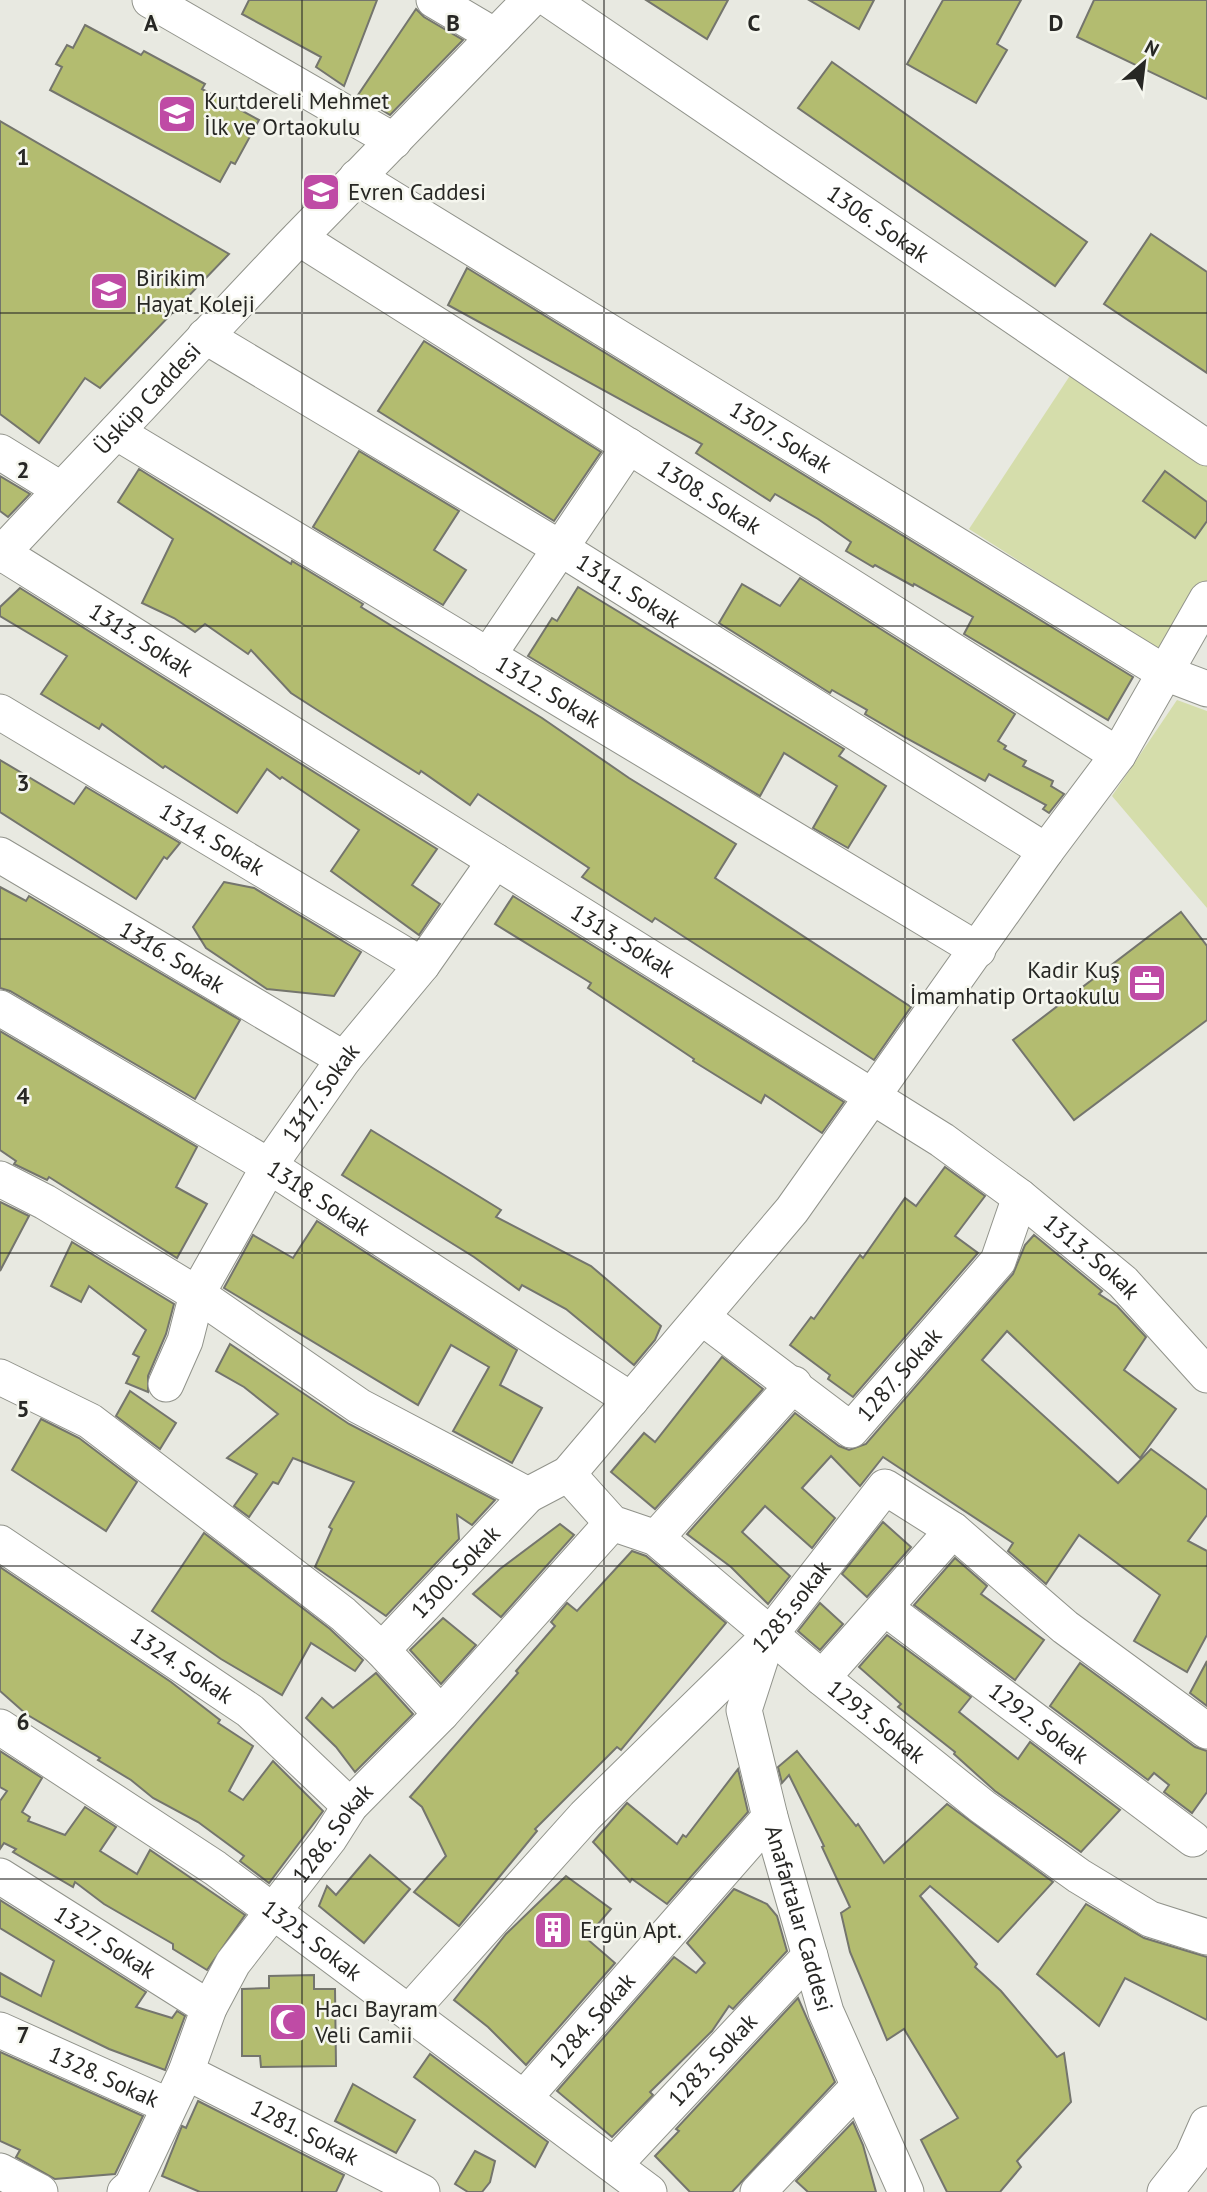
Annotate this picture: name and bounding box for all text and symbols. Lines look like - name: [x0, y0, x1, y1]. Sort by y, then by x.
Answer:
- text: A: [144, 8, 158, 37]
- text: B: [446, 8, 460, 37]
- text: C: [748, 8, 761, 37]
- text: D: [1049, 8, 1063, 37]
- north arrow: [1109, 28, 1179, 98]
- text: N: [1141, 34, 1163, 62]
- place label: Kurtdereli Mehmet İlk ve Ortaokulu: [204, 86, 389, 141]
- school or university icon: Kurtdereli Mehmet İlk ve Ortaokulu: [156, 93, 198, 135]
- text: 1: [16, 142, 30, 171]
- school or university icon: Evren Caddesi: [300, 171, 342, 213]
- place label: Evren Caddesi: [348, 177, 486, 206]
- street label: 1306. Sokak: [822, 178, 935, 268]
- place label: Birikim Hayat Koleji: [136, 263, 255, 318]
- school or university icon: Birikim Hayat Koleji: [88, 270, 130, 312]
- street label: Üsküp Caddesi: [87, 336, 207, 460]
- street label: 1307. Sokak: [724, 394, 837, 479]
- street label: 1308. Sokak: [652, 453, 767, 540]
- text: 2: [16, 455, 30, 484]
- street label: 1311. Sokak: [571, 547, 686, 634]
- street label: 1313. Sokak: [84, 596, 199, 683]
- street label: 1312. Sokak: [490, 648, 606, 734]
- text: 3: [16, 768, 30, 797]
- street label: 1314. Sokak: [154, 796, 270, 881]
- street label: 1313. Sokak: [566, 897, 681, 984]
- street label: 1316. Sokak: [114, 914, 230, 999]
- place label: Kadir Kuş İmamhatip Ortaokulu: [910, 955, 1120, 1010]
- office icon: Kadir Kuş İmamhatip Ortaokulu: [1126, 962, 1168, 1004]
- street label: 1317. Sokak: [275, 1037, 365, 1148]
- text: 4: [16, 1081, 30, 1110]
- street label: 1318. Sokak: [262, 1154, 376, 1242]
- street label: 1313. Sokak: [1038, 1207, 1146, 1305]
- street label: 1287. Sokak: [850, 1321, 947, 1427]
- text: 5: [16, 1394, 30, 1423]
- street label: 1300. Sokak: [404, 1519, 506, 1624]
- street label: 1285.sokak: [745, 1554, 837, 1659]
- street label: 1324. Sokak: [125, 1620, 239, 1710]
- street label: 1293. Sokak: [822, 1673, 931, 1769]
- street label: 1292. Sokak: [983, 1676, 1095, 1770]
- text: 6: [16, 1707, 30, 1736]
- street label: 1286. Sokak: [285, 1777, 379, 1889]
- street label: Anafartalar Caddesi: [759, 1822, 840, 2015]
- street label: 1325. Sokak: [256, 1893, 368, 1987]
- street label: 1327. Sokak: [49, 1899, 161, 1985]
- building icon: Ergün Apt.: [532, 1909, 574, 1951]
- place label: Ergün Apt.: [580, 1915, 682, 1944]
- street label: 1284. Sokak: [542, 1966, 641, 2074]
- place label: Hacı Bayram Veli Camii: [314, 1994, 438, 2049]
- mosque icon: Hacı Bayram Veli Camii: [267, 2001, 309, 2043]
- street label: 1283. Sokak: [661, 2007, 763, 2112]
- text: 7: [16, 2020, 30, 2049]
- street label: 1328. Sokak: [45, 2039, 164, 2114]
- street label: 1281. Sokak: [246, 2092, 364, 2171]

